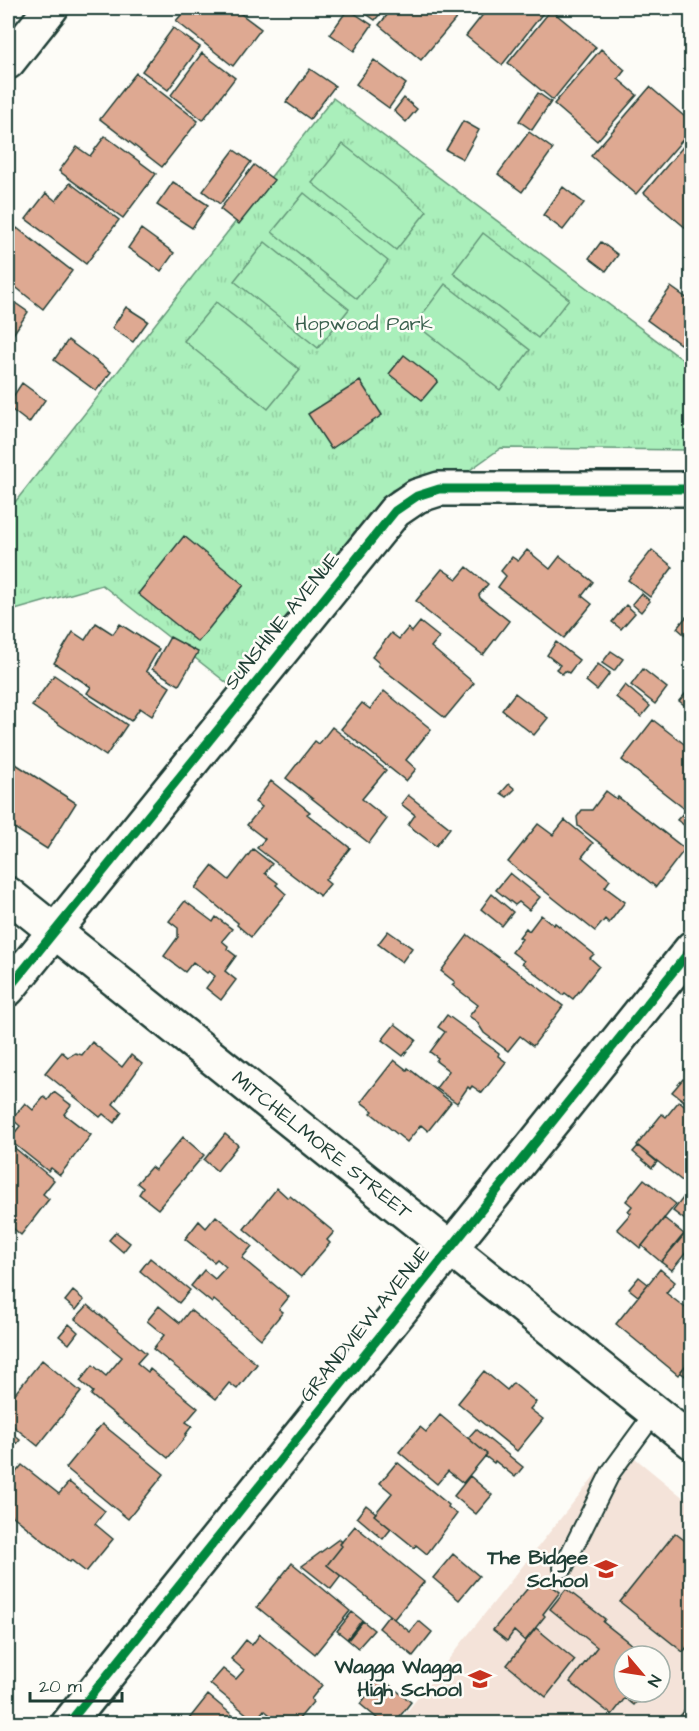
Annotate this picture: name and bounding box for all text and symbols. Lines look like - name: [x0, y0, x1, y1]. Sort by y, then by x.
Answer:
- park label: Hopwood Park: [295, 310, 433, 338]
- street label: SUNSHINE AVENUE: [218, 546, 346, 696]
- street label: MITCHELMORE STREET: [226, 1064, 418, 1227]
- street label: GRANDVIEW AVENUE: [293, 1240, 437, 1408]
- place label: The Bidgee School: [486, 1544, 588, 1595]
- school or university icon: The Bidgee School: [593, 1556, 619, 1582]
- north arrow: [612, 1644, 672, 1704]
- place label: Wagga Wagga High School: [333, 1653, 463, 1705]
- scale bar: [30, 1665, 122, 1703]
- school or university icon: Wagga Wagga High School: [467, 1666, 493, 1692]
- text: N: [642, 1671, 666, 1691]
- text: 20 m: [39, 1674, 82, 1699]

